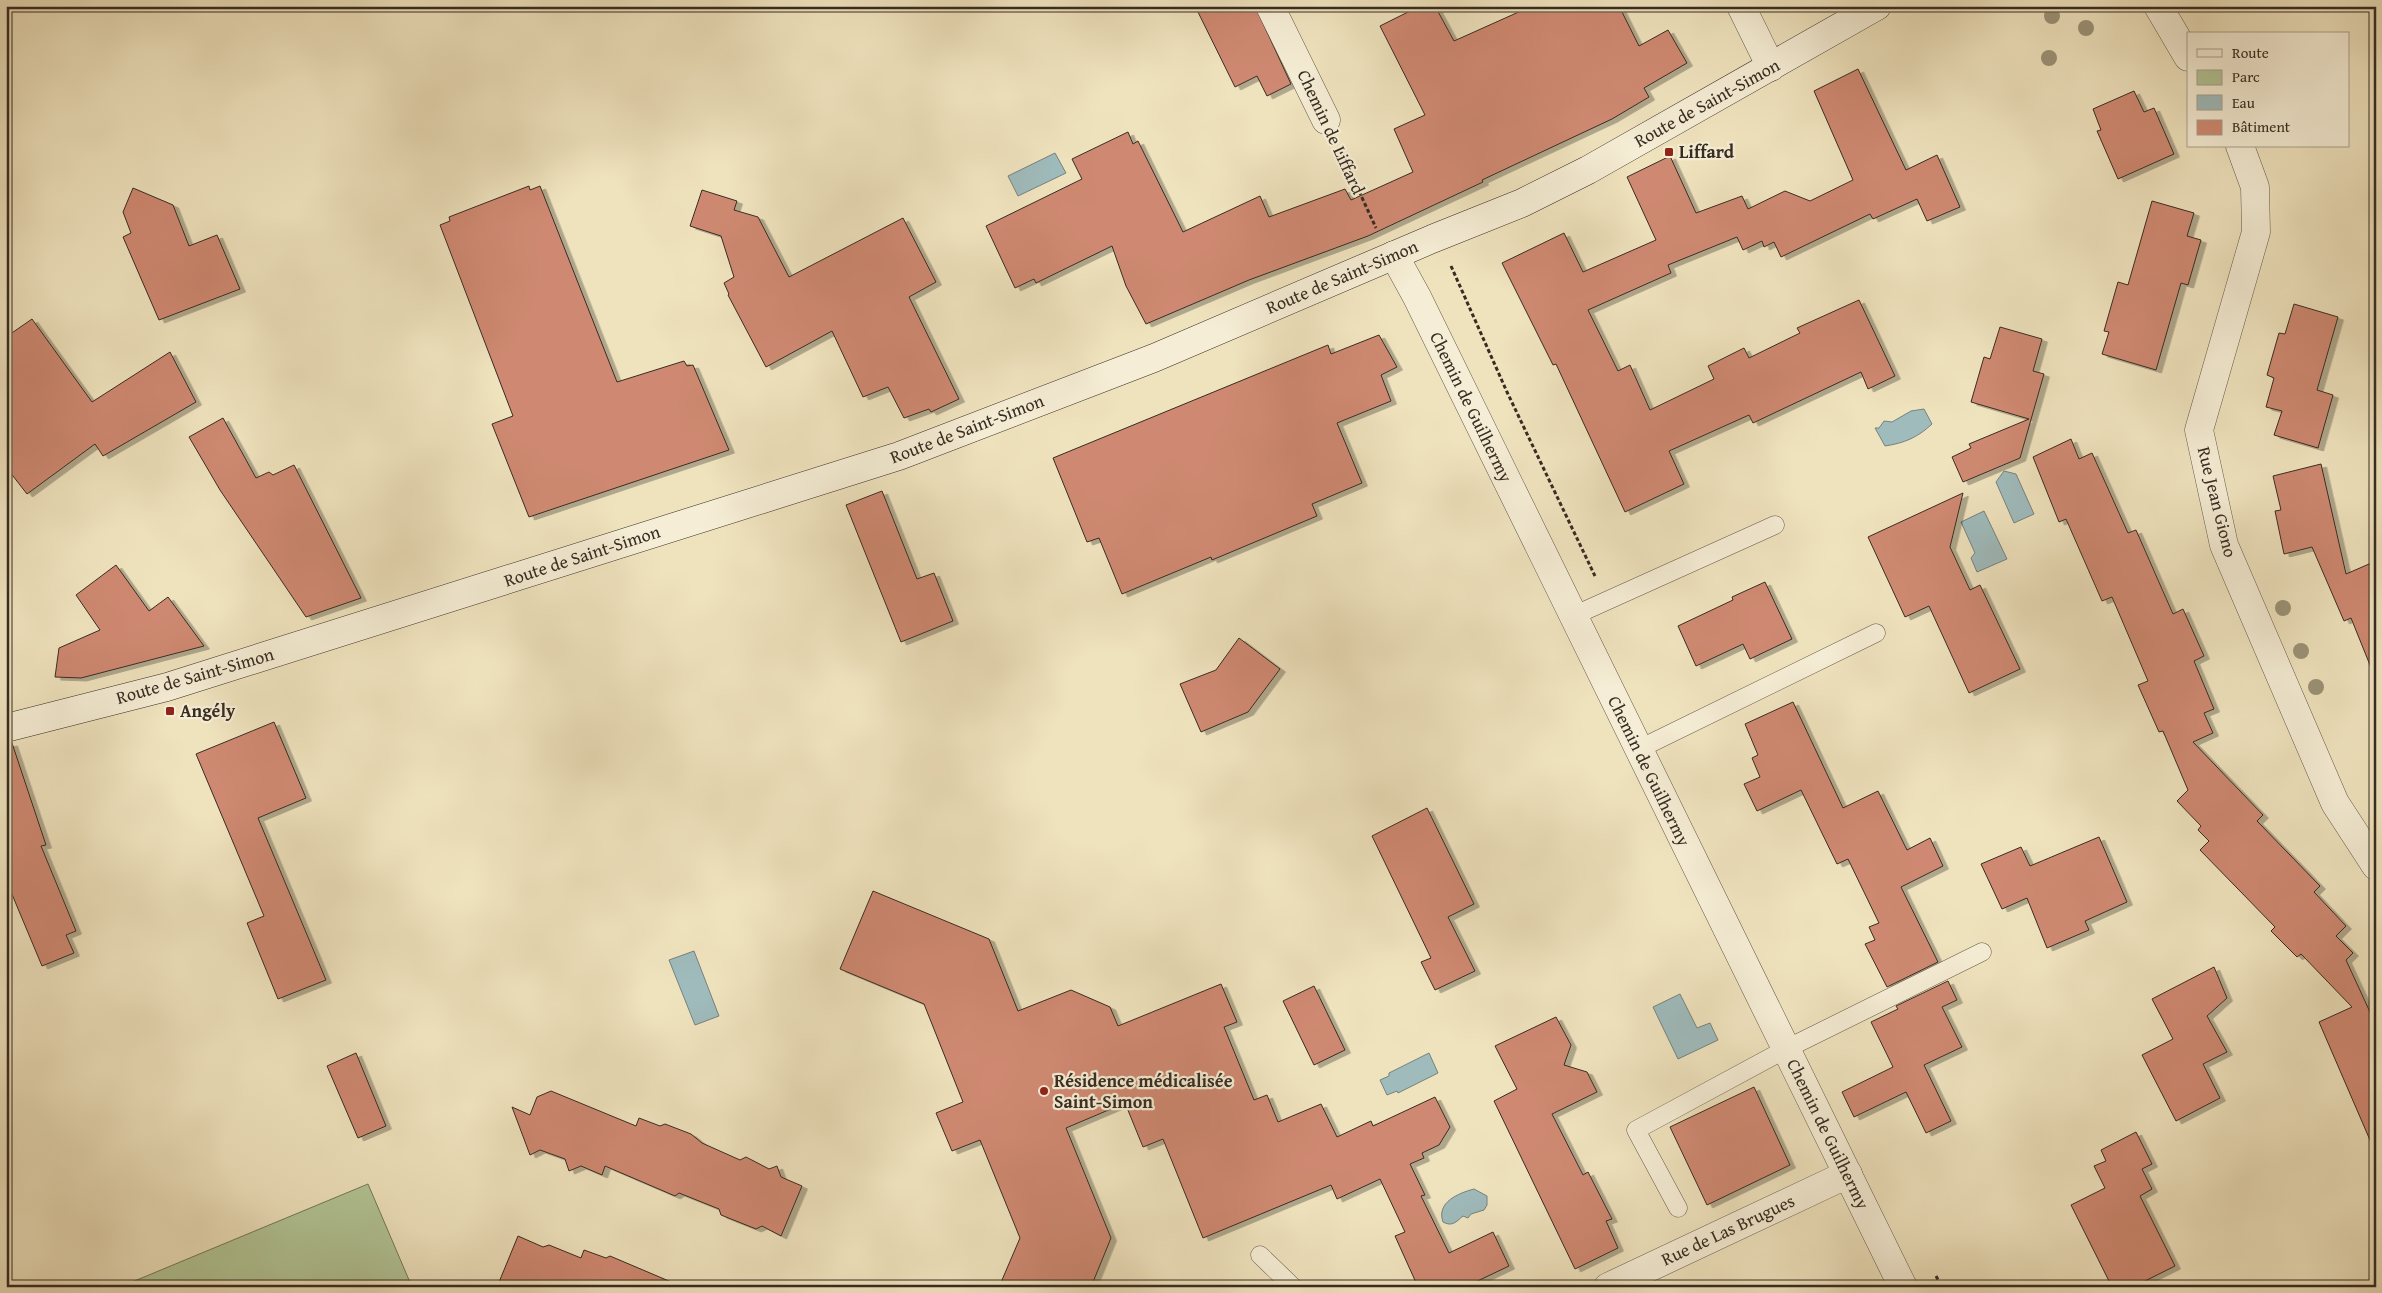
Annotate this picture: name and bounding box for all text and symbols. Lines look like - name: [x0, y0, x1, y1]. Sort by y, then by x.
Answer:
- legend: [2187, 32, 2350, 148]
- text: Route: [2232, 42, 2269, 63]
- street label: Route de Saint-Simon: [1629, 51, 1785, 154]
- street label: Chemin de Liffard: [1291, 65, 1372, 199]
- text: Parc: [2232, 66, 2260, 87]
- text: Eau: [2232, 92, 2256, 113]
- text: Bâtiment: [2232, 116, 2291, 137]
- place label: Liffard: [1679, 138, 1735, 165]
- marker: Liffard: [1663, 146, 1675, 158]
- street label: Route de Saint-Simon: [1262, 232, 1422, 321]
- street label: Chemin de Guilhermy: [1423, 327, 1520, 487]
- street label: Route de Saint-Simon: [886, 387, 1048, 470]
- street label: Rue Jean Giono: [2191, 444, 2244, 560]
- street label: Route de Saint-Simon: [500, 518, 663, 594]
- street label: Route de Saint-Simon: [113, 640, 277, 711]
- street label: Chemin de Guilhermy: [1601, 691, 1698, 851]
- place label: Angély: [180, 697, 236, 724]
- marker: Angély: [164, 705, 176, 717]
- street label: Chemin de Guilhermy: [1780, 1054, 1877, 1214]
- place label: Résidence médicalisée Saint-Simon: [1054, 1067, 1233, 1115]
- marker: Résidence médicalisée Saint-Simon: [1038, 1085, 1050, 1097]
- street label: Rue de Las Brugues: [1657, 1187, 1799, 1272]

